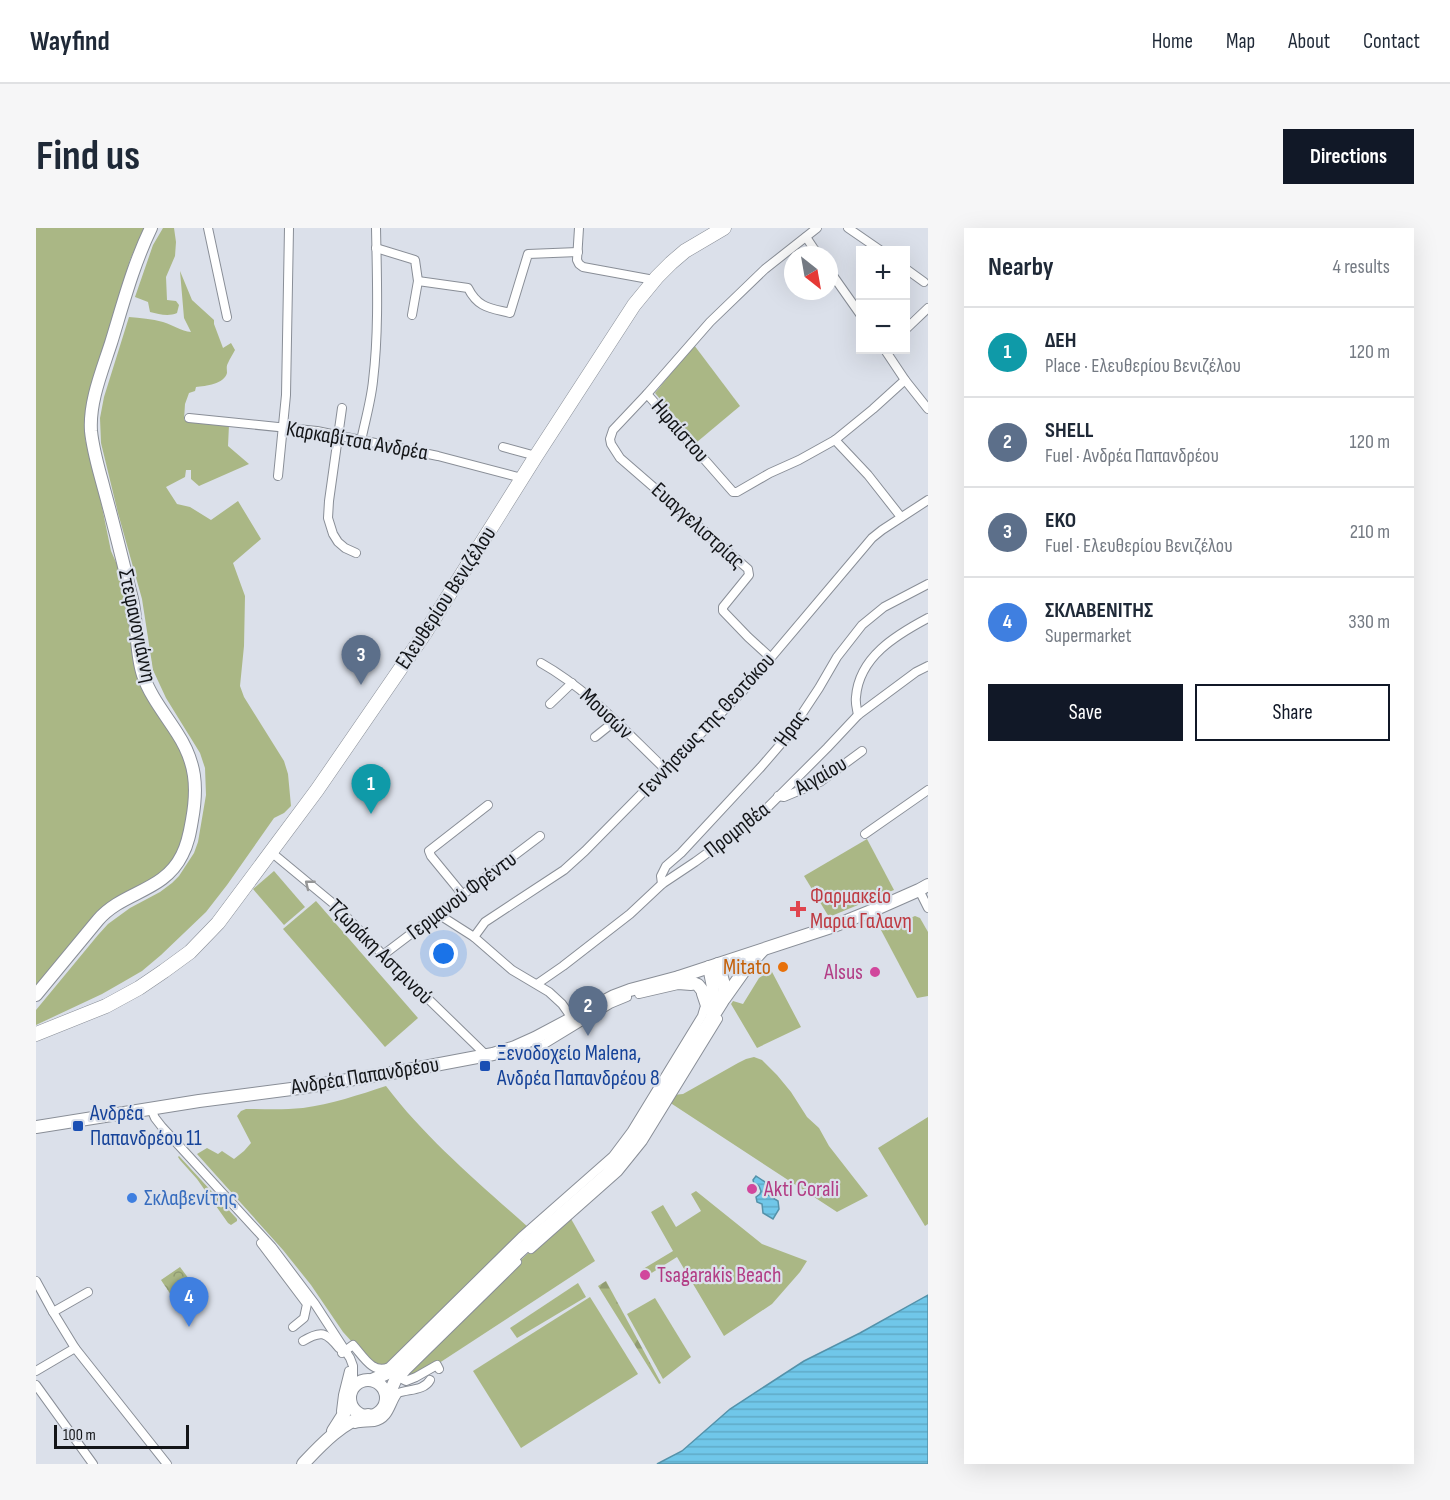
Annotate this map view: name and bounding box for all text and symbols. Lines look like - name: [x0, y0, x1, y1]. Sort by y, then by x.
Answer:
- text: Wayfind: [30, 25, 110, 58]
- text: Home: [1152, 29, 1193, 54]
- text: Map: [1226, 29, 1255, 54]
- text: About: [1288, 29, 1330, 54]
- text: Contact: [1363, 29, 1420, 54]
- button: Directions: [1283, 129, 1414, 184]
- text: Find us: [36, 131, 140, 182]
- north arrow: [784, 246, 838, 300]
- map controls: [856, 246, 910, 354]
- button: +: [856, 246, 910, 300]
- text: Nearby: [988, 252, 1054, 283]
- text: 4 results: [1333, 255, 1390, 279]
- button: −: [856, 300, 910, 354]
- text: ΔΕΗ: [1045, 327, 1076, 354]
- text: 1: [1004, 340, 1011, 364]
- text: 120 m: [1350, 340, 1390, 364]
- text: Place · Ελευθερίου Βενιζέλου: [1045, 354, 1241, 378]
- street label: Ηφαίστου: [645, 394, 715, 468]
- street label: Καρκαβίτσα Ανδρέα: [284, 415, 431, 467]
- text: SHELL: [1045, 417, 1094, 444]
- text: 2: [1003, 430, 1012, 454]
- text: 120 m: [1350, 430, 1390, 454]
- text: Fuel · Ανδρέα Παπανδρέου: [1045, 444, 1219, 468]
- street label: Ευαγγελιστρίας: [646, 477, 750, 575]
- text: EKO: [1045, 507, 1076, 534]
- text: 3: [1003, 520, 1012, 544]
- text: 210 m: [1350, 520, 1390, 544]
- street label: Ελευθερίου Βενιζέλου: [390, 522, 502, 674]
- text: Fuel · Ελευθερίου Βενιζέλου: [1045, 534, 1233, 558]
- street label: Στεφανογιάννη: [112, 567, 162, 685]
- text: ΣΚΛΑΒΕΝΙΤΗΣ: [1045, 597, 1153, 624]
- text: 4: [1003, 610, 1012, 634]
- text: 330 m: [1348, 610, 1390, 634]
- text: Supermarket: [1045, 624, 1132, 648]
- pin: 3: [342, 636, 380, 685]
- street label: Γεννήσεως της Θεοτόκου: [633, 647, 781, 803]
- street label: Μουσών: [574, 683, 638, 746]
- button: Save: [988, 684, 1183, 741]
- button: Share: [1195, 684, 1390, 741]
- street label: Ήρας: [768, 705, 814, 754]
- street label: Αιγαίου: [789, 750, 852, 802]
- pin: 1: [352, 764, 390, 814]
- street label: Προμηθέα: [699, 796, 776, 864]
- street label: Γερμανού Φρέντυ: [402, 846, 522, 946]
- one-way arrow: [305, 880, 316, 891]
- place label: Φαρμακείο Μαρια Γαλανη: [810, 883, 912, 935]
- street label: Τζωράκη Αστρινού: [322, 894, 438, 1010]
- marker: Φαρμακείο Μαρια Γαλανη: [791, 902, 805, 916]
- your location: [429, 939, 458, 968]
- place label: Mitato: [723, 954, 771, 981]
- place label: Alsus: [823, 959, 863, 986]
- marker: Mitato: [776, 960, 790, 974]
- marker: Alsus: [868, 965, 882, 979]
- pin: 2: [568, 986, 608, 1036]
- place label: Ξενοδοχείο Malena, Ανδρέα Παπανδρέου 8: [496, 1040, 660, 1092]
- street label: Ανδρέα Παπανδρέου: [288, 1051, 441, 1101]
- marker: Ξενοδοχείο Malena, Ανδρέα Παπανδρέου 8: [478, 1059, 492, 1073]
- place label: Ανδρέα Παπανδρέου 11: [89, 1100, 202, 1152]
- marker: Ανδρέα Παπανδρέου 11: [71, 1119, 85, 1133]
- place label: Akti Corali: [763, 1176, 839, 1203]
- marker: Akti Corali: [745, 1182, 759, 1196]
- place label: Σκλαβενίτης: [144, 1185, 237, 1212]
- marker: Σκλαβενίτης: [125, 1191, 139, 1205]
- place label: Tsagarakis Beach: [657, 1262, 782, 1289]
- marker: Tsagarakis Beach: [638, 1268, 652, 1282]
- pin: 4: [170, 1278, 208, 1327]
- scale bar: [54, 1422, 189, 1450]
- text: 100 m: [63, 1426, 96, 1445]

